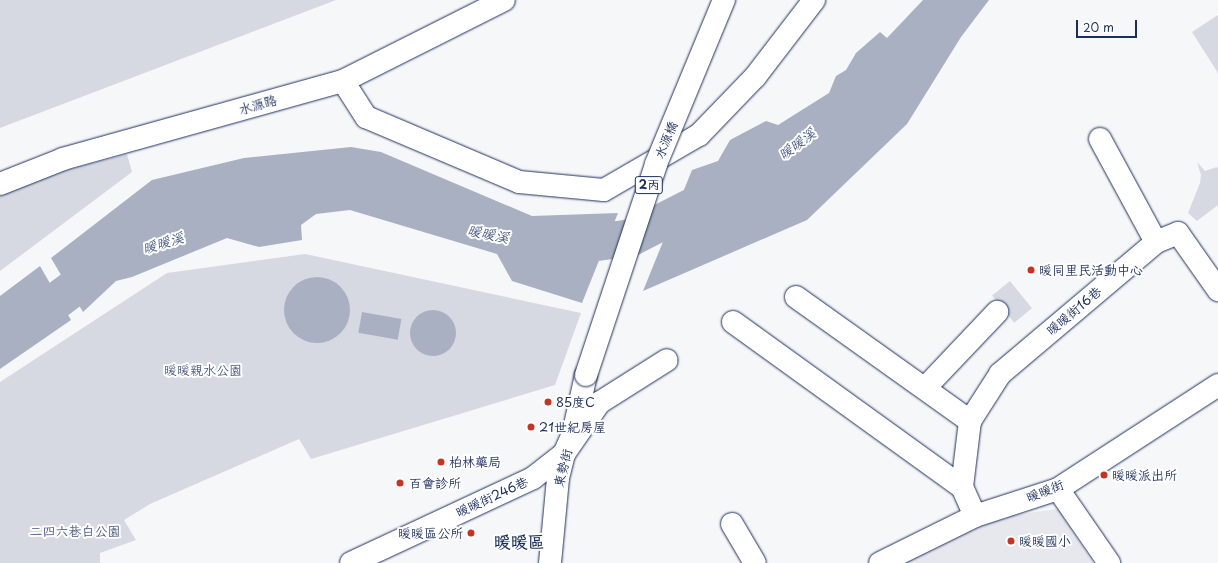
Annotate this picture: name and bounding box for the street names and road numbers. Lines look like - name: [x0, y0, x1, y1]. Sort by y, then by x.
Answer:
- street label: 水源路: [237, 92, 279, 118]
- street label: 水源橋: [651, 119, 681, 161]
- road number: 2丙: [634, 175, 664, 195]
- street label: 暖暖街16巷: [1043, 284, 1105, 338]
- street label: 東勢街: [551, 447, 575, 489]
- street label: 暖暖街246巷: [453, 473, 531, 521]
- street label: 暖暖街: [1024, 476, 1066, 506]

